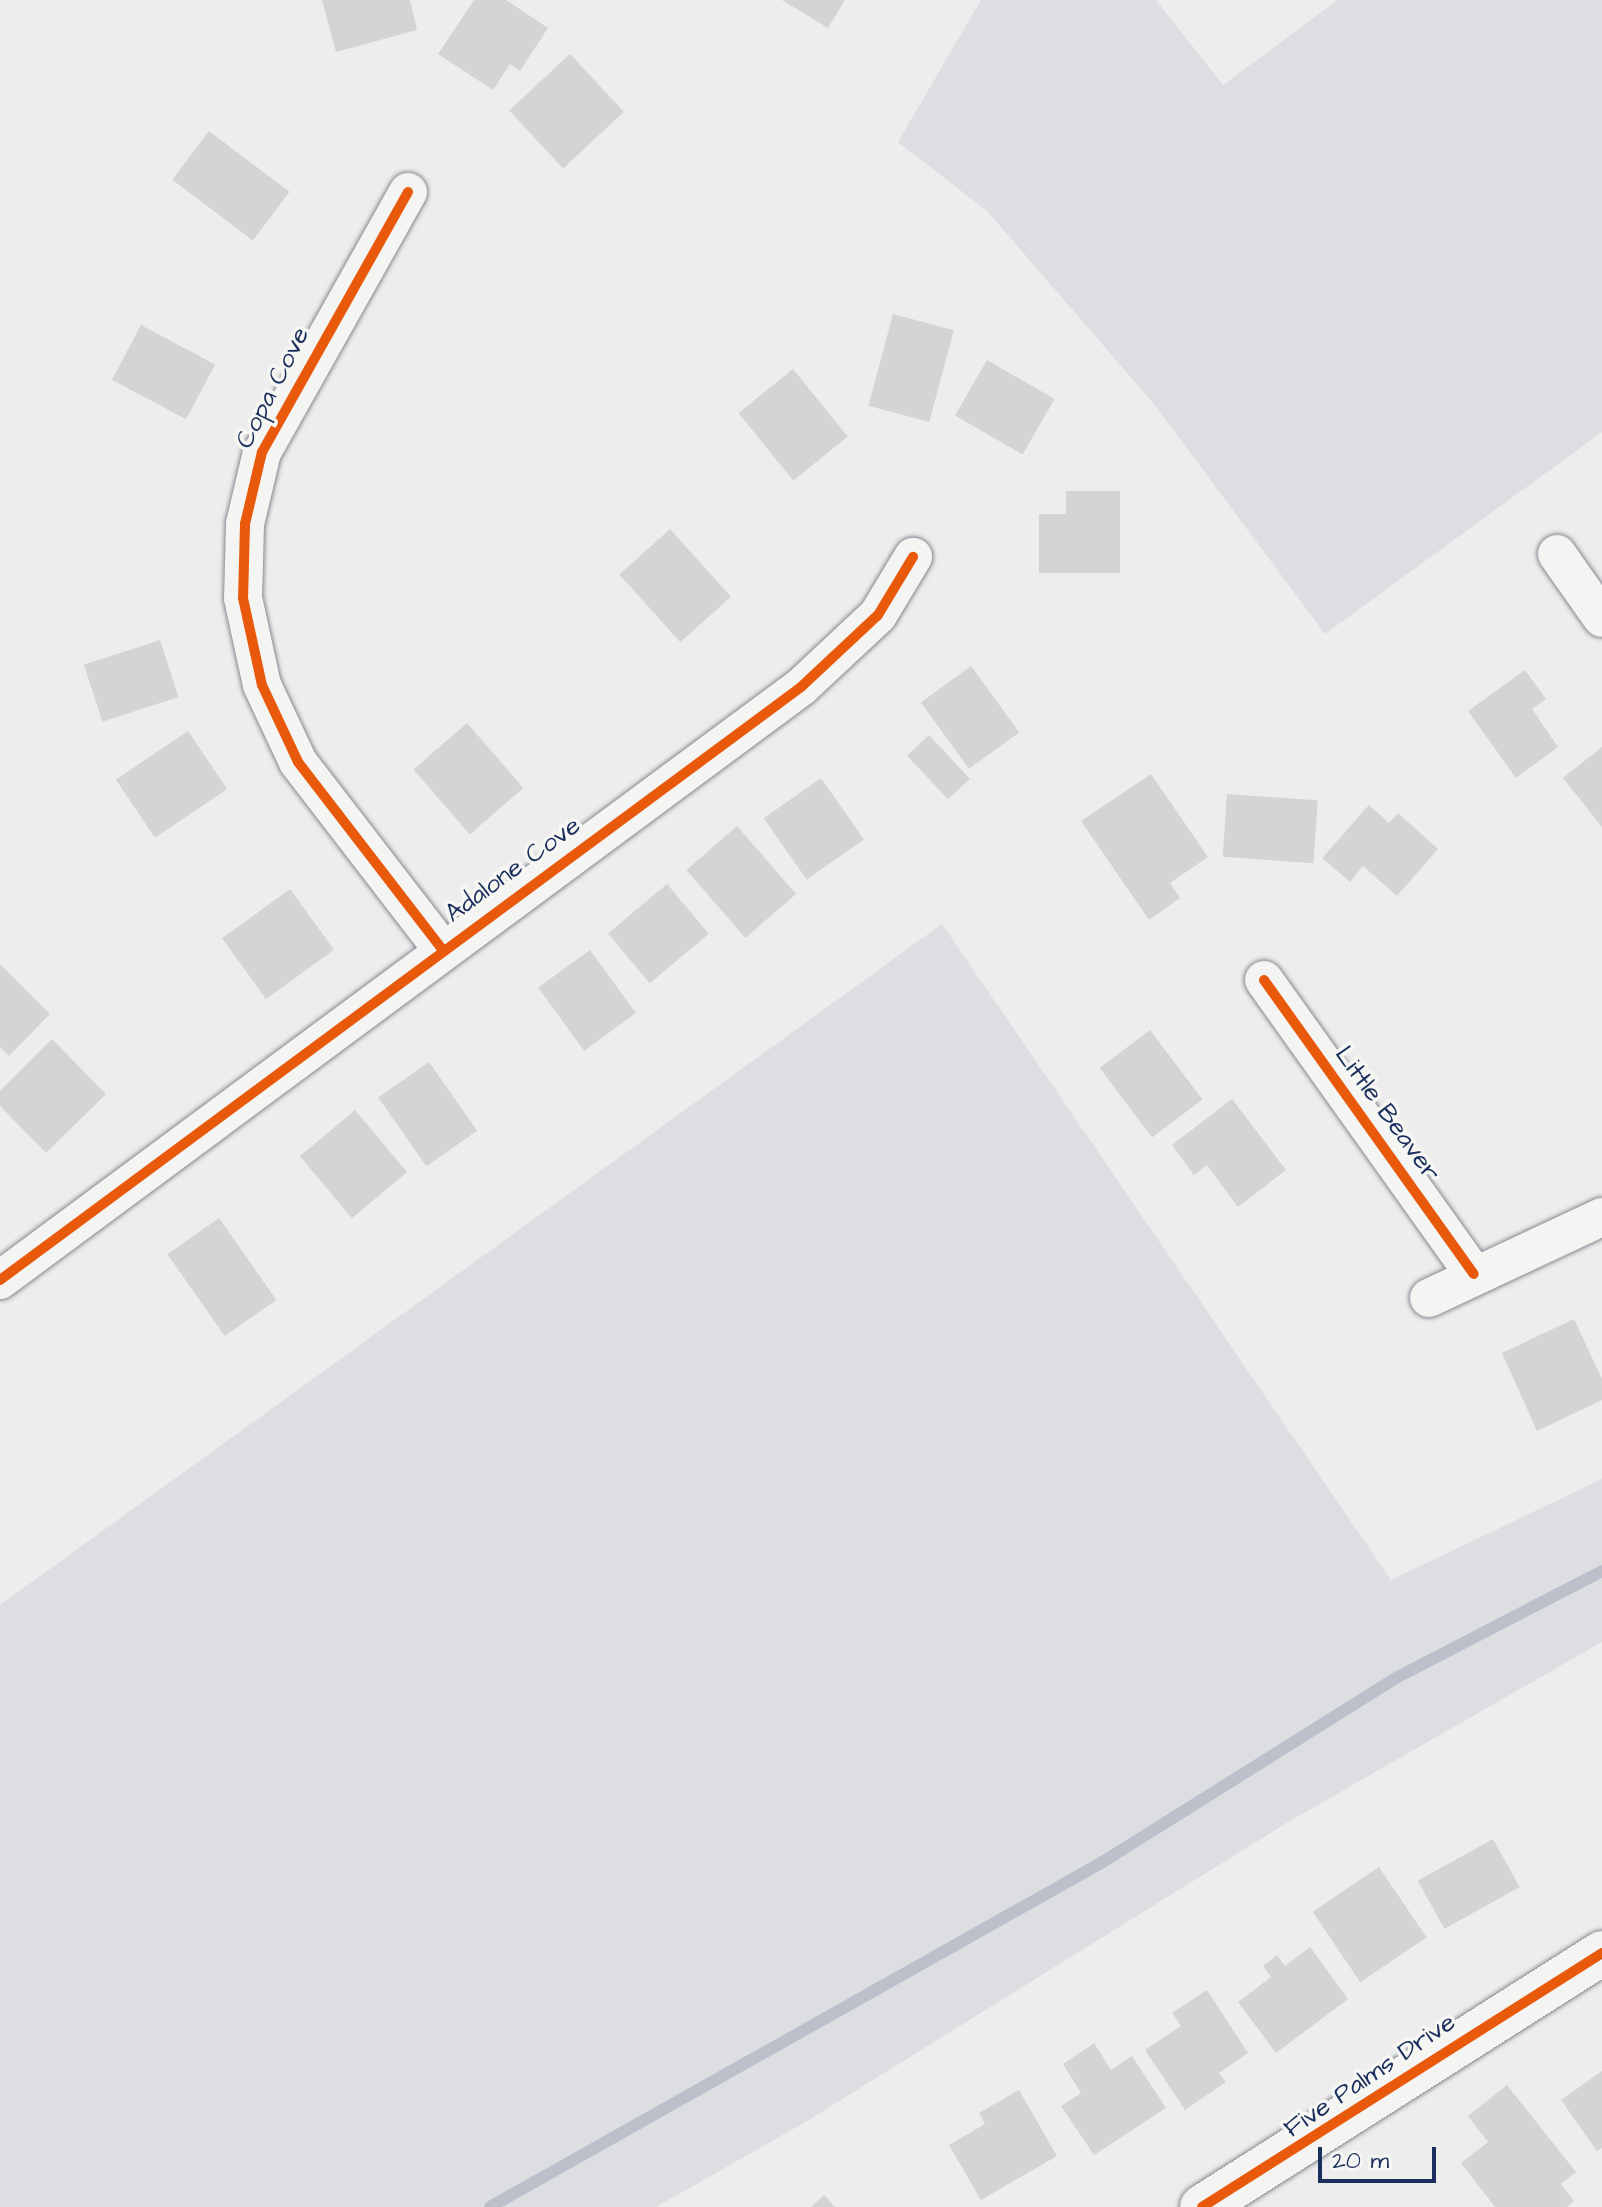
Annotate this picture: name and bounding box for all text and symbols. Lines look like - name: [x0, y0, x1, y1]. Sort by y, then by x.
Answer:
- street label: Copa Cove: [229, 322, 317, 454]
- street label: Adalone Cove: [439, 810, 587, 930]
- street label: Little Beaver: [1328, 1040, 1446, 1188]
- street label: Five Palms Drive: [1278, 2007, 1462, 2145]
- scale bar: [1322, 2131, 1440, 2181]
- text: 20 m: [1332, 2144, 1389, 2178]

